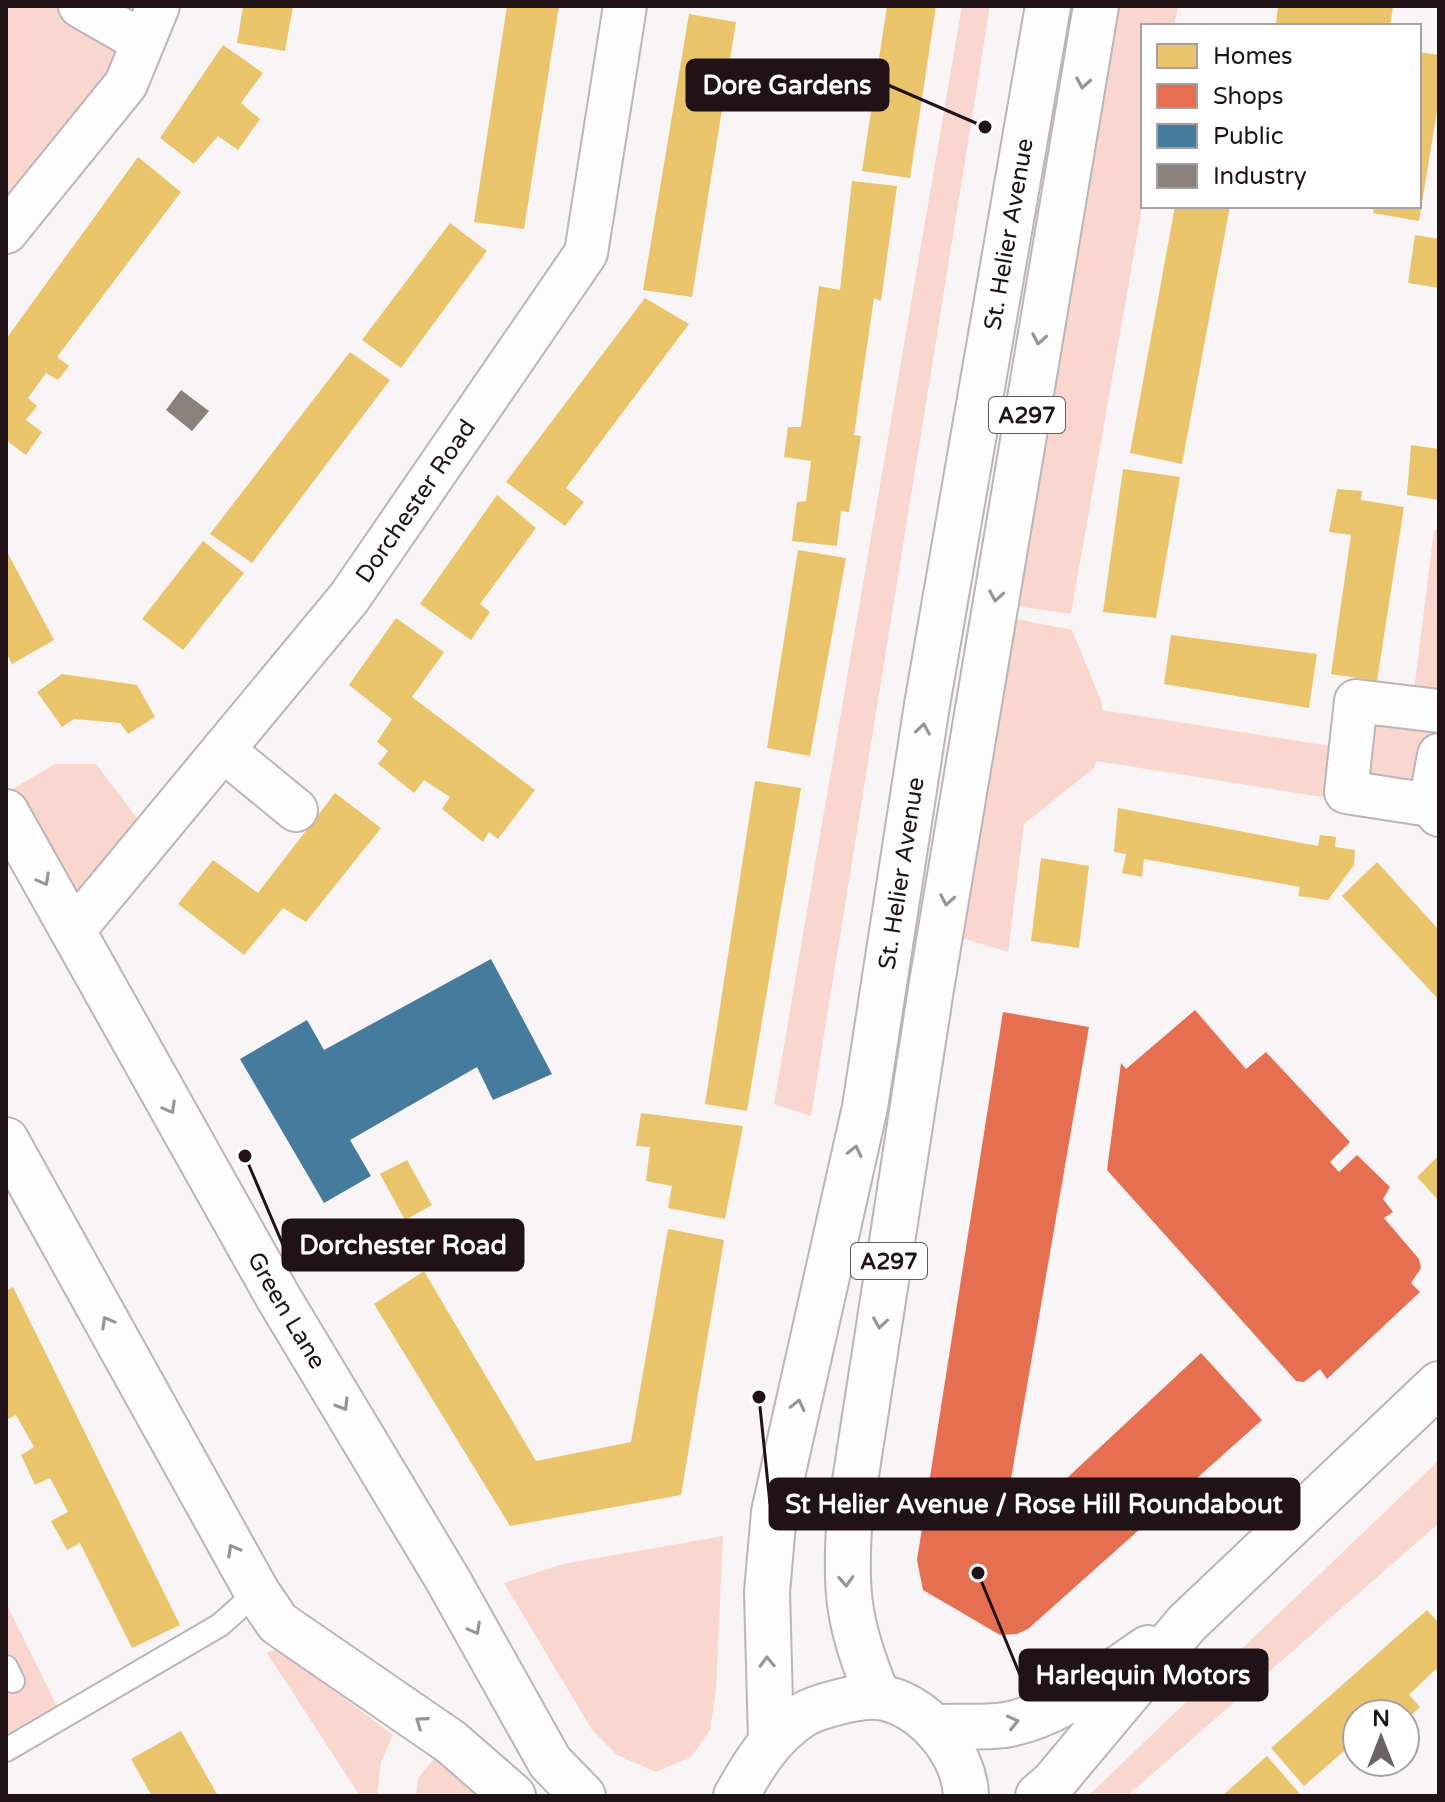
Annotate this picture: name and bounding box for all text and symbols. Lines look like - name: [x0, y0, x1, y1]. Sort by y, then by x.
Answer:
- legend: [1141, 24, 1421, 208]
- text: Homes: [1213, 42, 1293, 71]
- callout: Dore Gardens: [687, 60, 888, 110]
- text: Dore Gardens: [702, 70, 872, 101]
- one-way arrow: [1075, 76, 1092, 90]
- text: Shops: [1213, 82, 1283, 111]
- text: Public: [1213, 122, 1283, 151]
- street label: St. Helier Avenue: [978, 136, 1040, 332]
- text: Industry: [1213, 162, 1307, 191]
- one-way arrow: [1032, 332, 1049, 346]
- road number: A297: [989, 397, 1065, 433]
- street label: Dorchester Road: [350, 414, 482, 589]
- one-way arrow: [988, 589, 1005, 602]
- one-way arrow: [914, 722, 931, 735]
- street label: St. Helier Avenue: [872, 775, 931, 972]
- one-way arrow: [34, 872, 50, 886]
- one-way arrow: [939, 893, 956, 907]
- one-way arrow: [160, 1099, 176, 1113]
- one-way arrow: [846, 1145, 863, 1158]
- callout: Dorchester Road: [283, 1220, 523, 1270]
- text: Dorchester Road: [299, 1230, 507, 1261]
- road number: A297: [851, 1243, 927, 1279]
- street label: Green Lane: [241, 1247, 332, 1374]
- one-way arrow: [101, 1316, 117, 1331]
- one-way arrow: [872, 1316, 889, 1330]
- one-way arrow: [333, 1396, 348, 1411]
- one-way arrow: [789, 1398, 806, 1412]
- callout: St Helier Avenue / Rose Hill Roundabout: [770, 1479, 1299, 1529]
- text: St Helier Avenue / Rose Hill Roundabout: [785, 1489, 1283, 1520]
- one-way arrow: [227, 1544, 243, 1558]
- one-way arrow: [838, 1575, 855, 1587]
- one-way arrow: [465, 1620, 481, 1635]
- callout: Harlequin Motors: [1020, 1650, 1267, 1700]
- one-way arrow: [759, 1655, 776, 1668]
- text: Harlequin Motors: [1035, 1660, 1251, 1691]
- north arrow: [1341, 1698, 1421, 1778]
- text: N: [1372, 1706, 1390, 1732]
- one-way arrow: [1006, 1714, 1019, 1731]
- one-way arrow: [415, 1717, 429, 1732]

